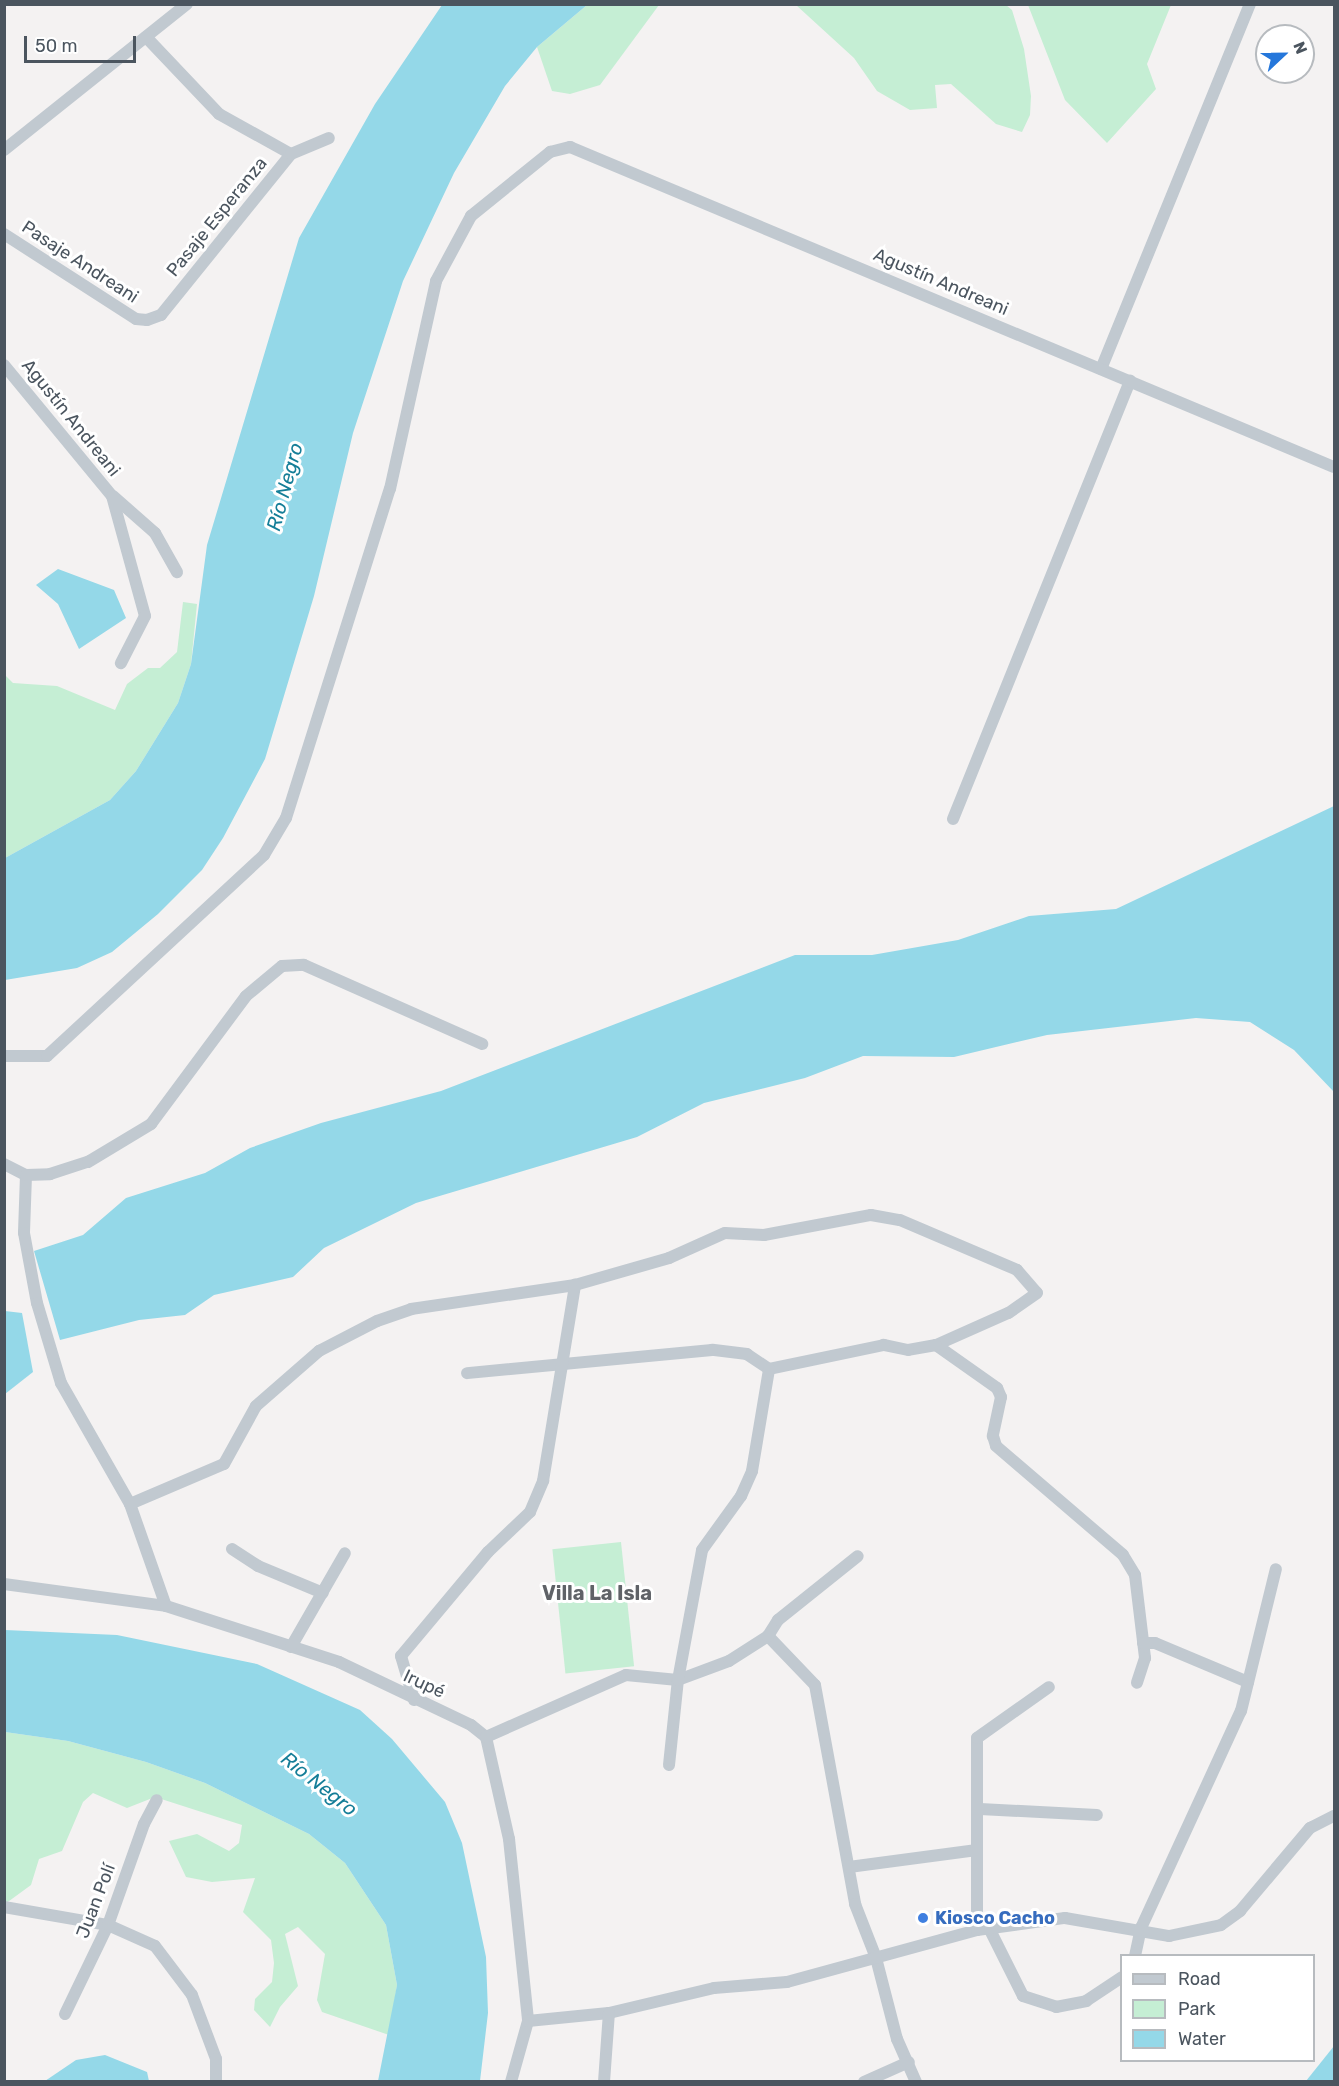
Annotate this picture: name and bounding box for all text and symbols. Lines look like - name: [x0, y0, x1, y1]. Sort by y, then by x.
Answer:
- scale bar: [27, 24, 140, 62]
- north arrow: [1255, 24, 1315, 84]
- text: 50 m: [35, 35, 78, 57]
- text: N: [1289, 39, 1311, 57]
- street label: Pasaje Esperanza: [162, 153, 272, 281]
- street label: Pasaje Andreani: [17, 216, 143, 308]
- street label: Agustín Andreani: [870, 244, 1012, 320]
- street label: Agustín Andreani: [17, 355, 125, 481]
- water label: Río Negro: [262, 440, 308, 534]
- district label: Villa La Isla: [542, 1581, 652, 1605]
- street label: Irupé: [400, 1665, 448, 1703]
- water label: Río Negro: [276, 1747, 362, 1821]
- street label: Juan Polí: [72, 1861, 120, 1941]
- place label: Kiosco Cacho: [935, 1907, 1055, 1929]
- marker: Kiosco Cacho: [916, 1911, 930, 1925]
- legend: [1120, 1954, 1315, 2062]
- text: Road: [1178, 1968, 1221, 1990]
- text: Park: [1178, 1998, 1215, 2020]
- text: Water: [1178, 2028, 1226, 2050]

